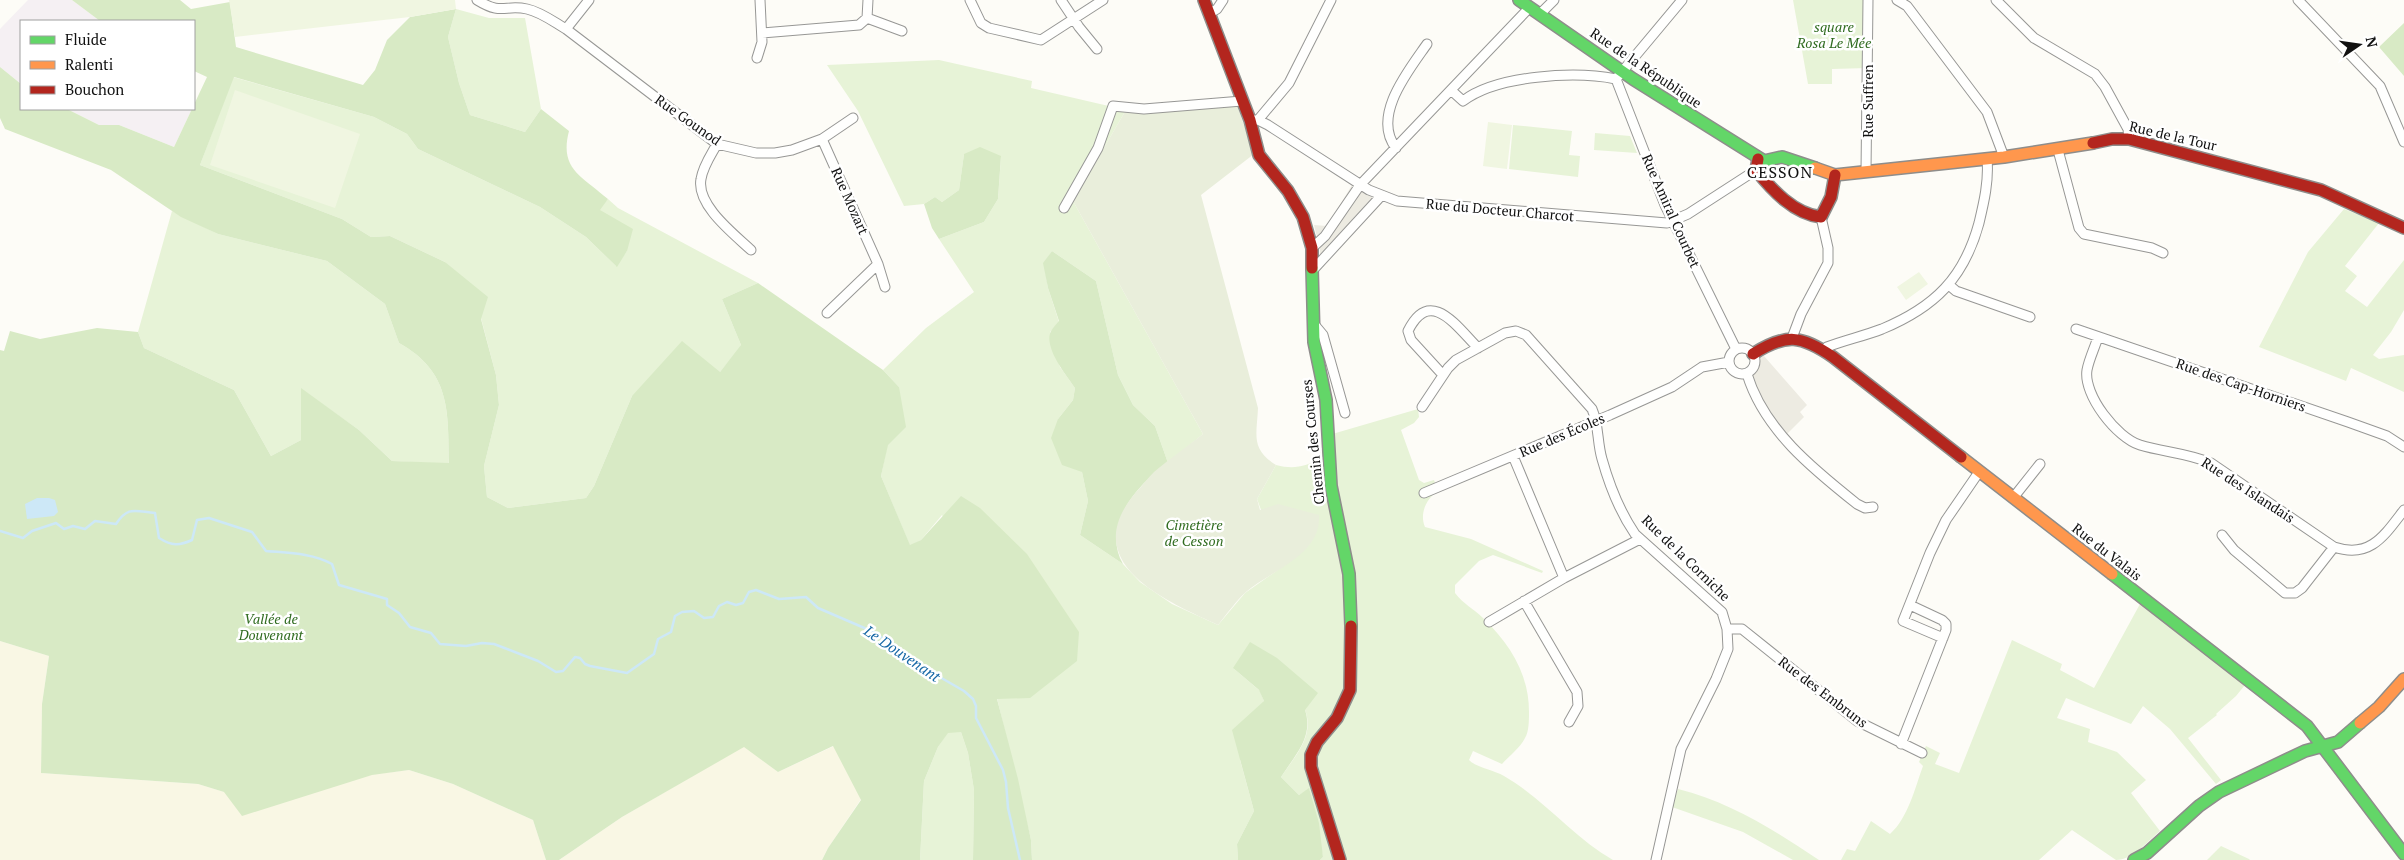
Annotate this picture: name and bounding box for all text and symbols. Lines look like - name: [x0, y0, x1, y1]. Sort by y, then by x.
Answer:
- park label: square Rosa Le Mée: [1796, 17, 1872, 52]
- legend: [20, 20, 195, 110]
- north arrow: [2334, 20, 2384, 70]
- street label: Rue de la République: [1587, 23, 1706, 112]
- text: Fluide: [65, 29, 107, 49]
- text: N: [2362, 35, 2383, 50]
- text: Ralenti: [65, 54, 113, 74]
- street label: Rue Suffren: [1858, 64, 1877, 138]
- text: Bouchon: [65, 79, 124, 99]
- street label: Rue Gounod: [651, 90, 725, 149]
- street label: Rue de la Tour: [2127, 116, 2219, 155]
- street label: Rue Amiral Courbet: [1638, 151, 1705, 271]
- district label: CESSON: [1747, 161, 1813, 183]
- street label: Rue Mozart: [827, 164, 874, 238]
- street label: Rue du Docteur Charcot: [1425, 194, 1576, 226]
- street label: Rue des Cap-Horniers: [2174, 353, 2309, 416]
- street label: Chemin des Courses: [1296, 379, 1329, 505]
- street label: Rue des Écoles: [1516, 408, 1607, 461]
- street label: Rue des Islandais: [2198, 452, 2298, 527]
- street label: Rue de la Corniche: [1638, 510, 1735, 605]
- park label: Cimetière de Cesson: [1165, 515, 1223, 550]
- street label: Rue du Valais: [2069, 518, 2146, 585]
- park label: Vallée de Douvenant: [238, 609, 304, 644]
- water label: Le Douvenant: [860, 620, 945, 687]
- street label: Rue des Embruns: [1775, 652, 1872, 731]

